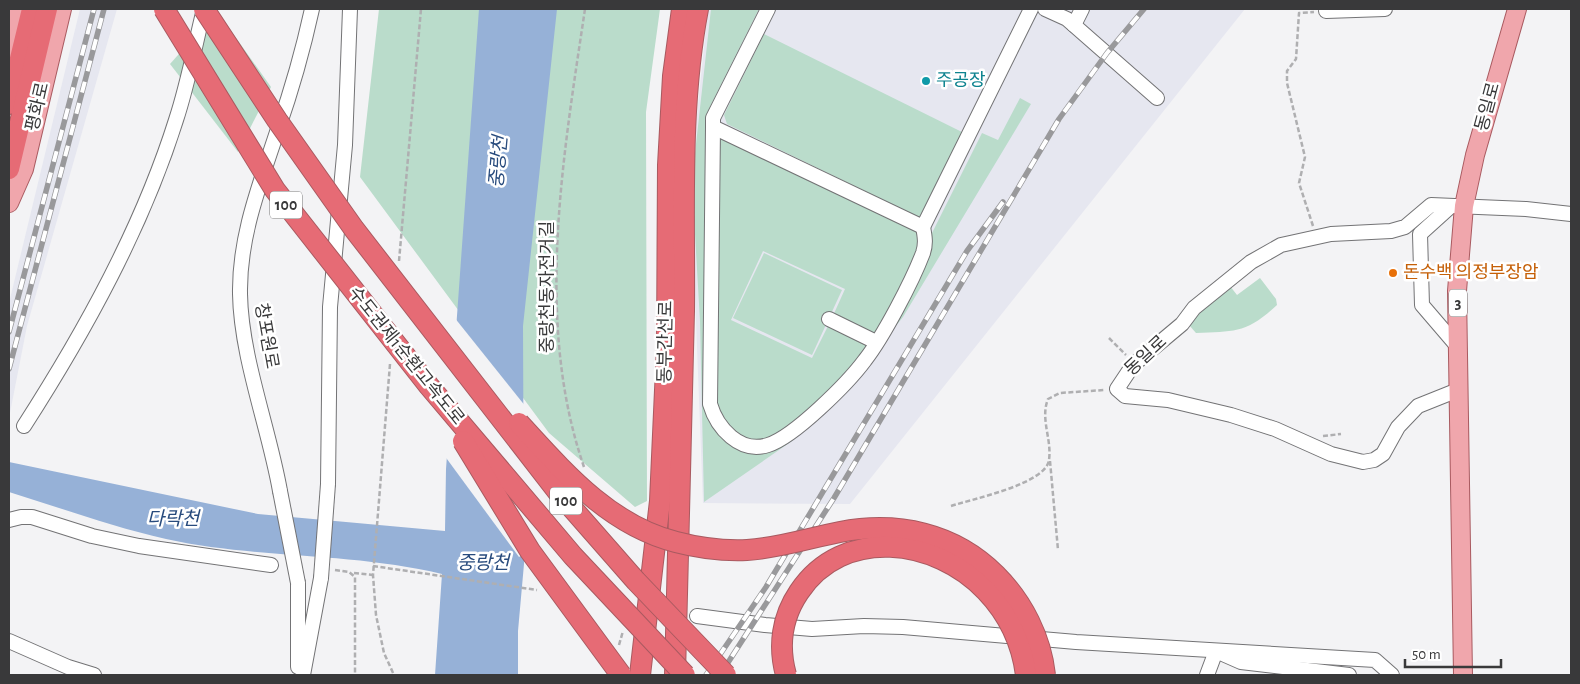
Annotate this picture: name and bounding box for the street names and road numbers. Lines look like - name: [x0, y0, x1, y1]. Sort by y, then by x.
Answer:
- street label: 동일로: [1472, 80, 1503, 133]
- street label: 평화로: [23, 81, 52, 133]
- road number: 100: [270, 192, 302, 218]
- street label: 중랑천동자전거길: [538, 221, 557, 353]
- street label: 수도권제1순환고속도로: [345, 282, 469, 428]
- road number: 3: [1449, 290, 1467, 316]
- street label: 동부간선로: [655, 300, 676, 384]
- street label: 창포원로: [251, 302, 282, 370]
- street label: 동일로: [1121, 332, 1170, 380]
- road number: 100: [550, 488, 582, 514]

